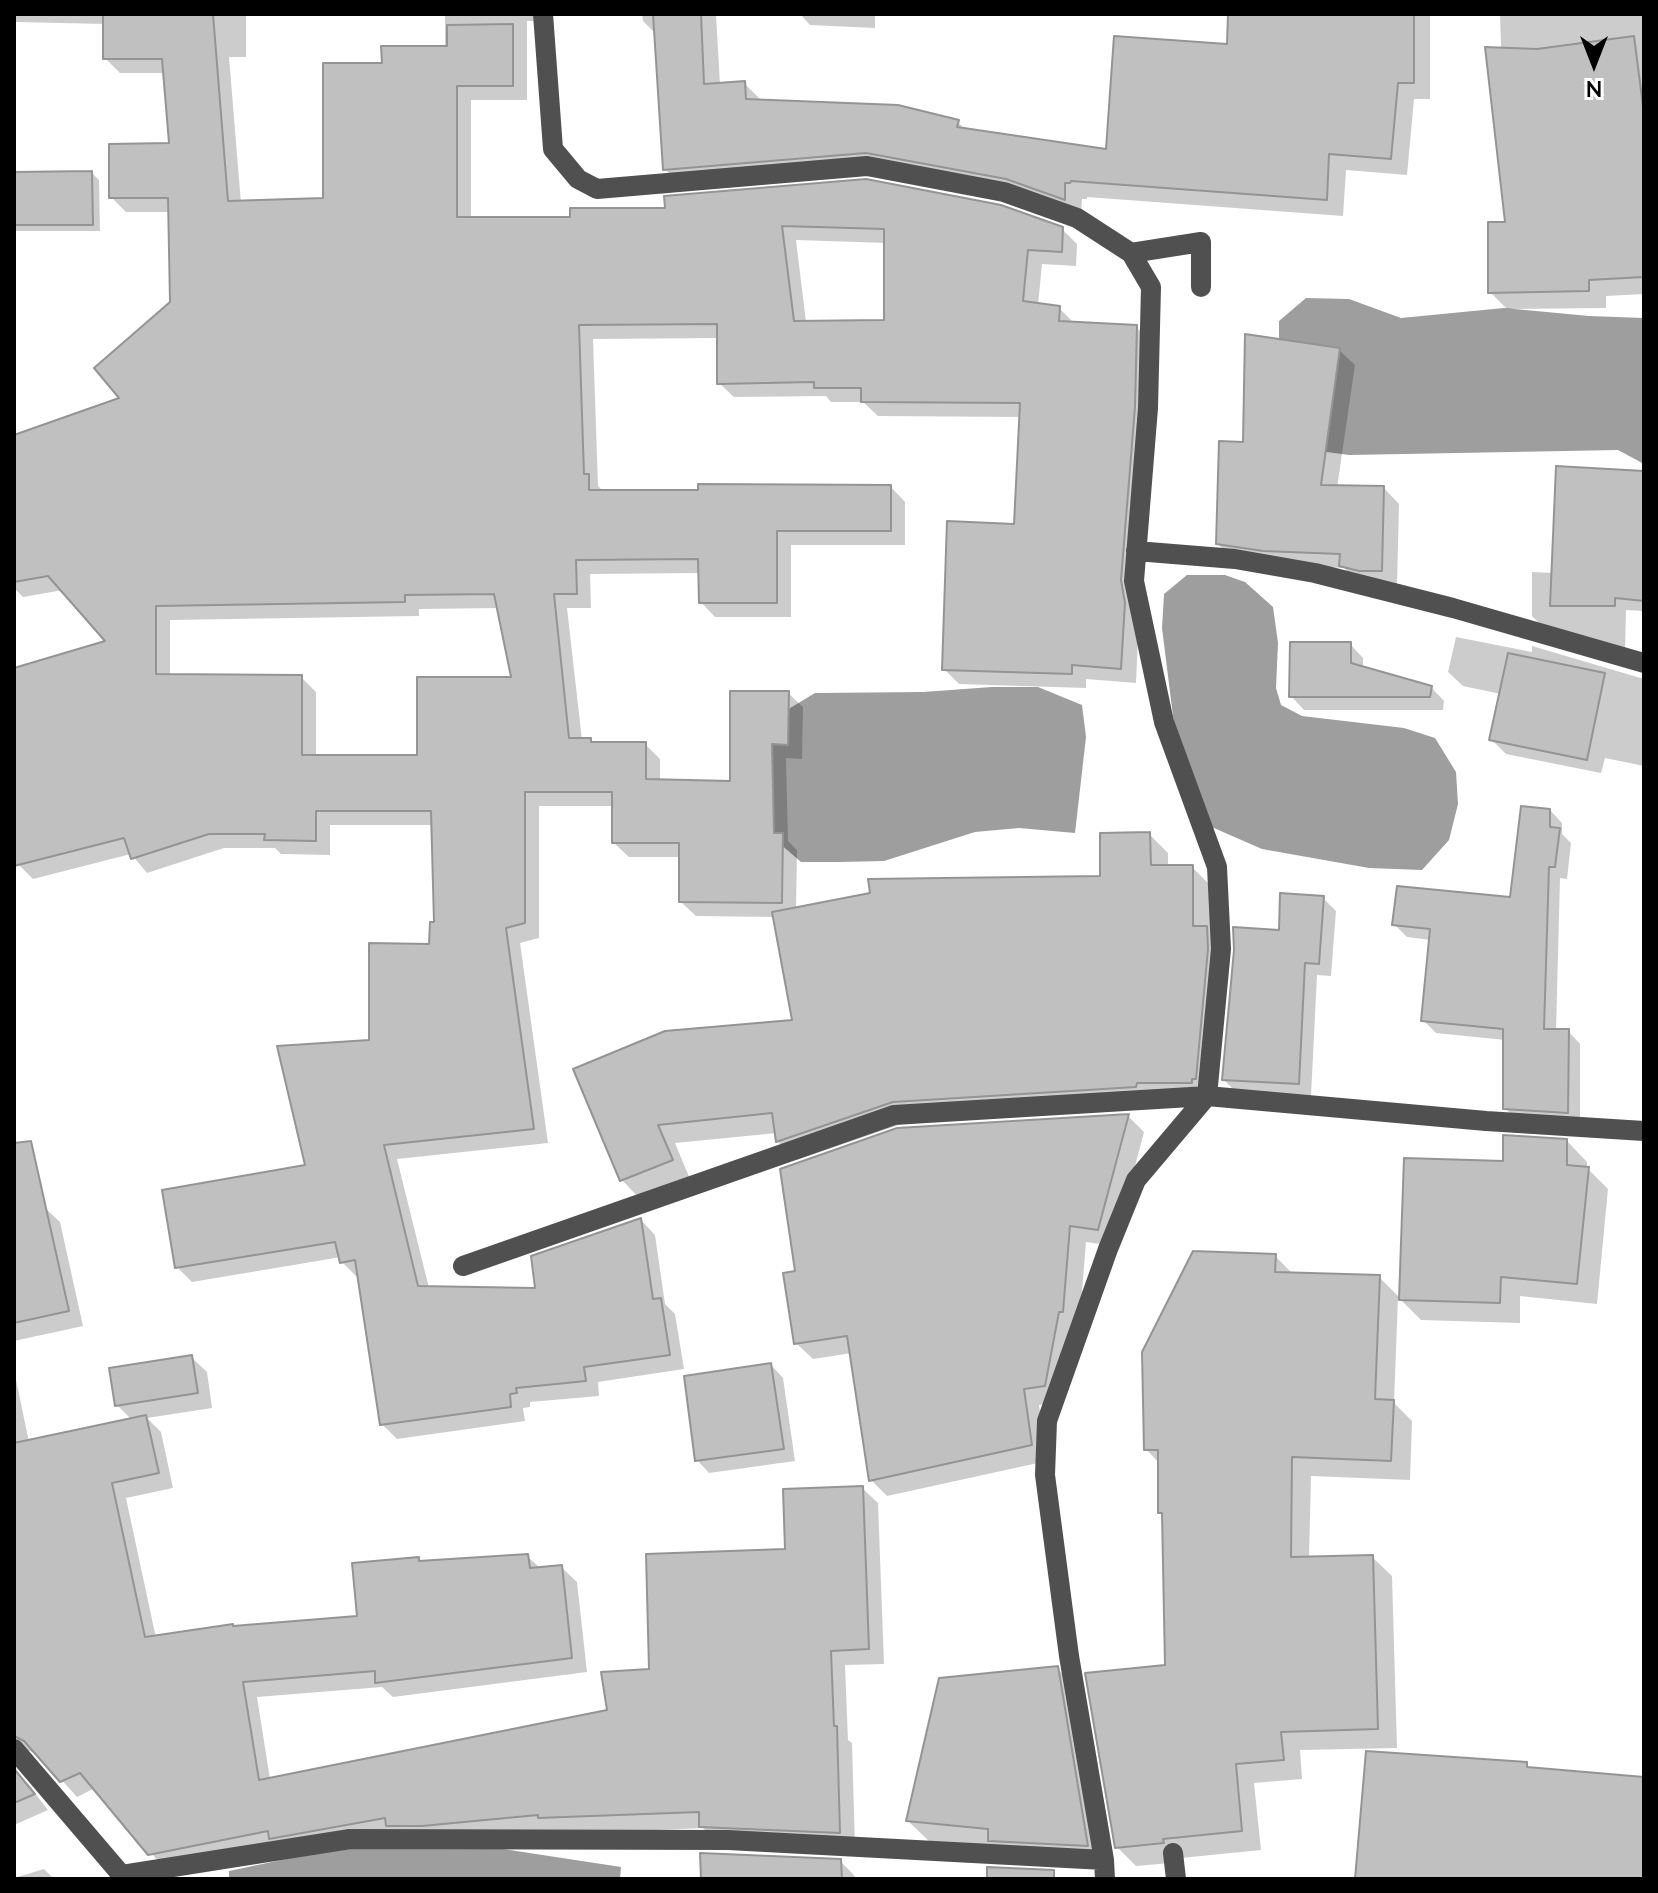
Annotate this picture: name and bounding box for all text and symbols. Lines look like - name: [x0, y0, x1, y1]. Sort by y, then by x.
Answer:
- north arrow: [1554, 24, 1634, 104]
- text: N: [1586, 73, 1602, 103]

